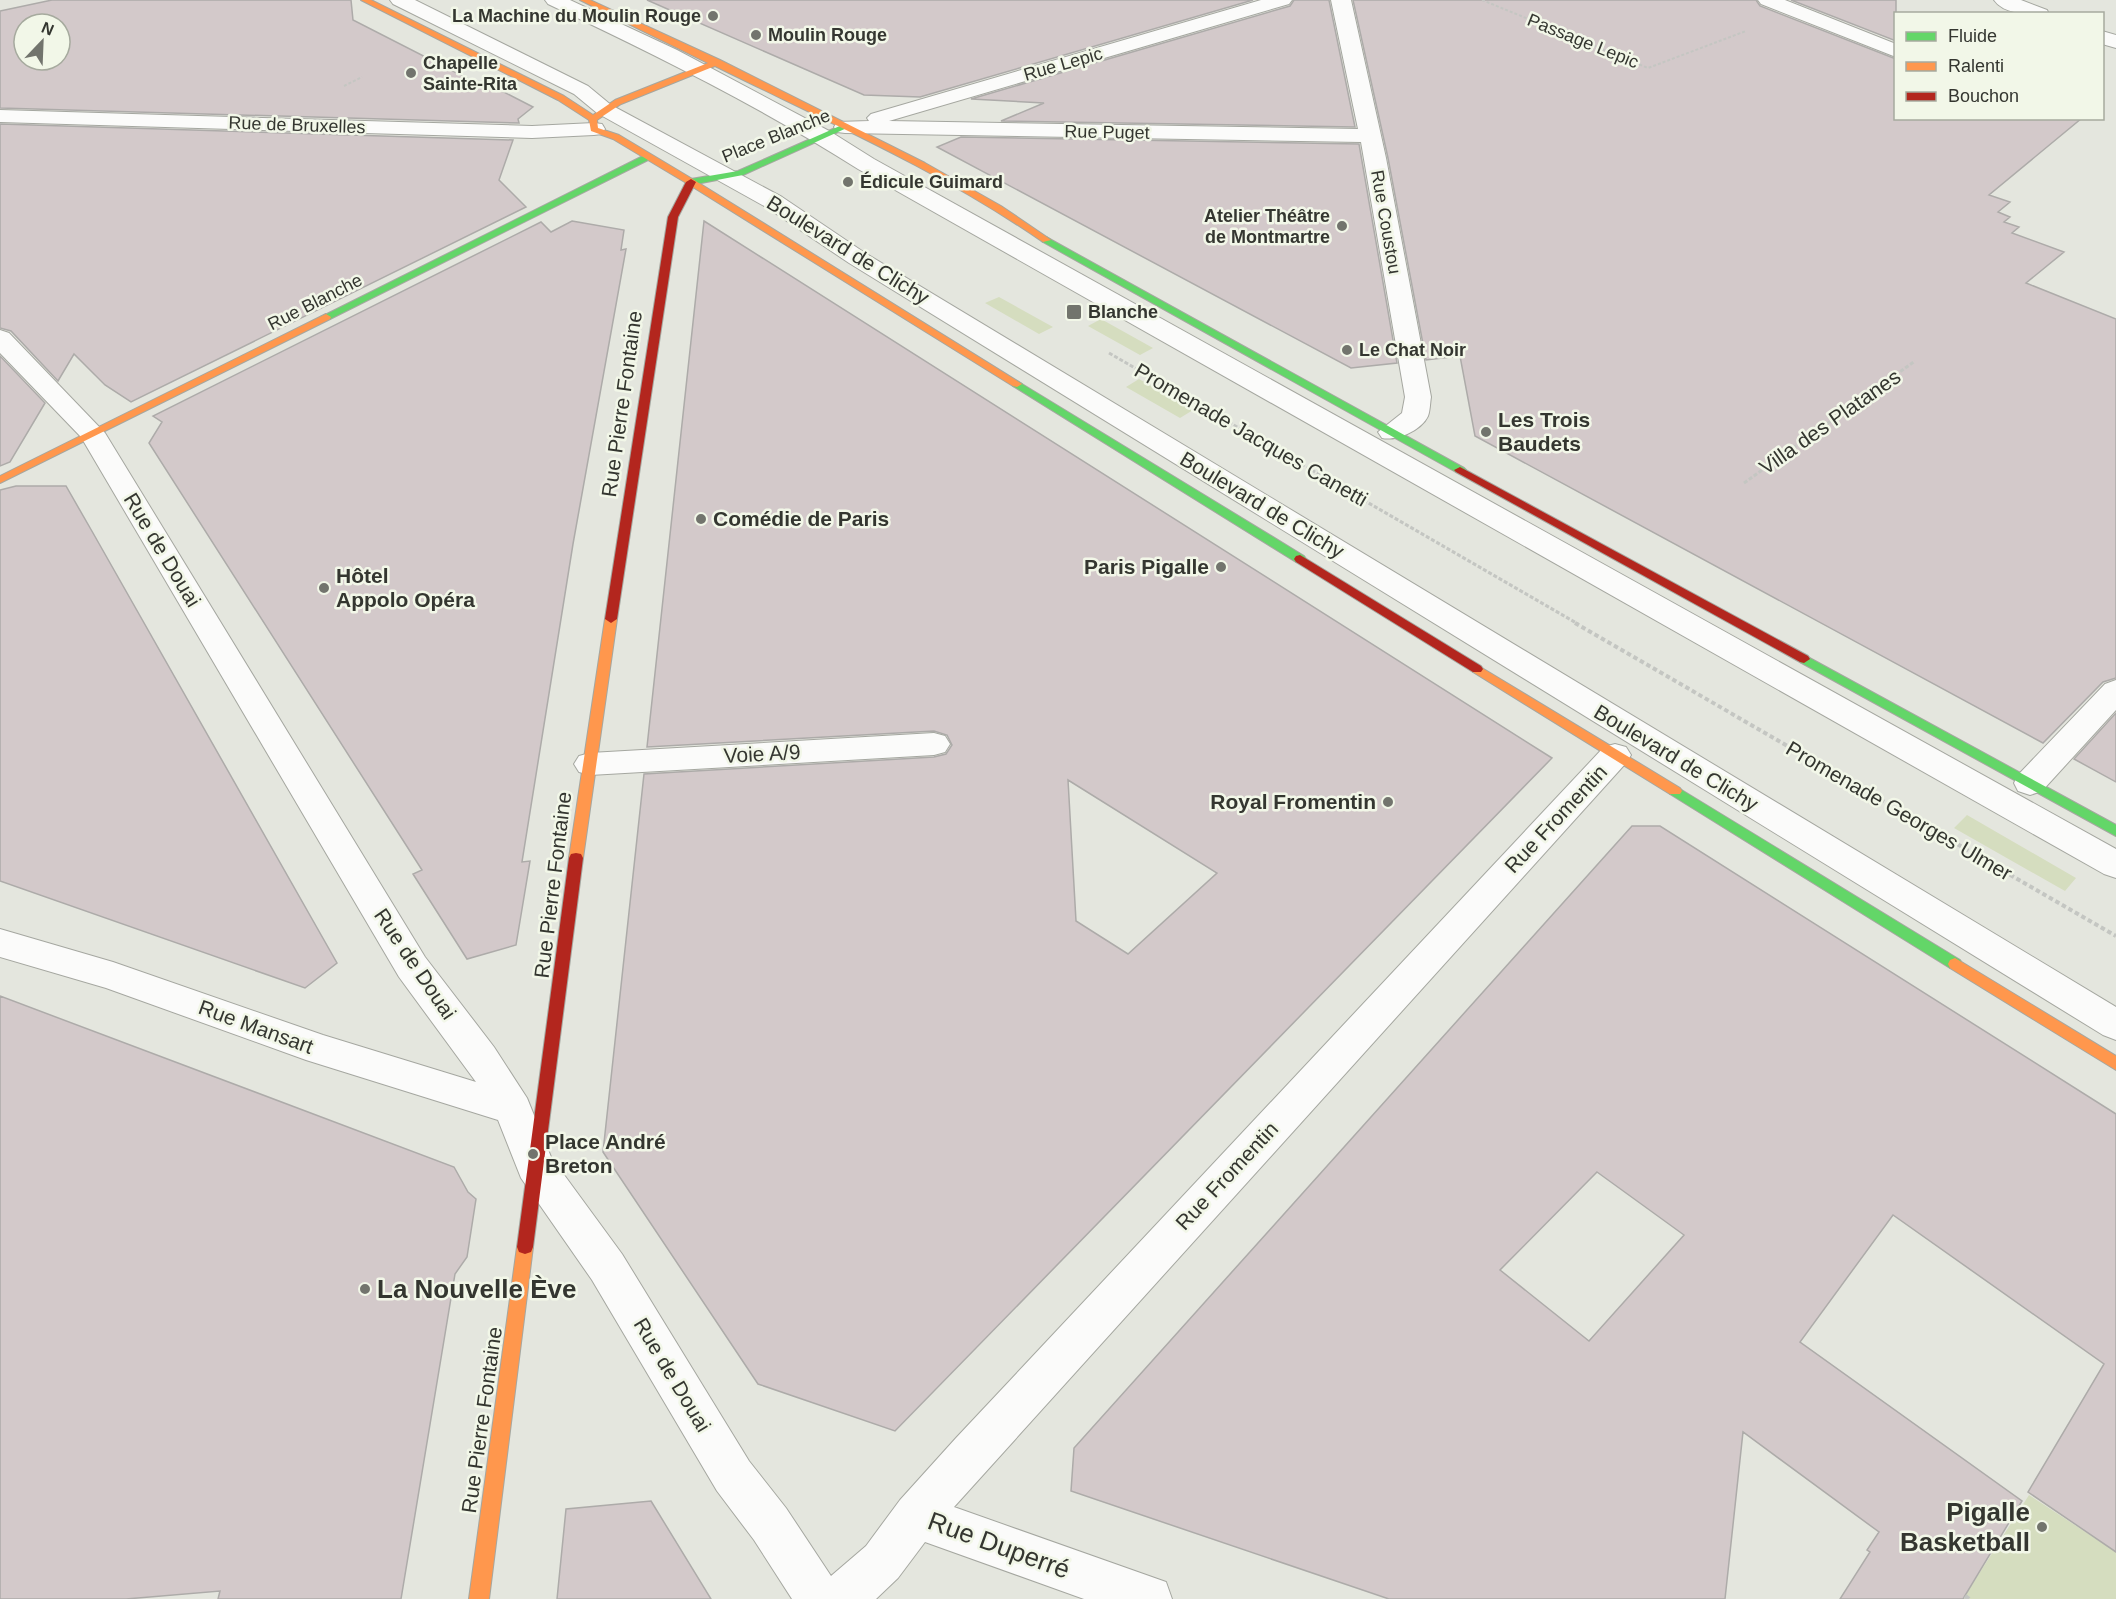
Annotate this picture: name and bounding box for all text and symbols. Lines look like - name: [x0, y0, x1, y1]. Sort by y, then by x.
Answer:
- place label: La Machine du Moulin Rouge: [452, 6, 701, 26]
- marker: La Machine du Moulin Rouge: [706, 9, 720, 23]
- street label: Passage Lepic: [1525, 10, 1641, 72]
- north arrow: [12, 12, 72, 72]
- legend: [1894, 12, 2104, 120]
- text: N: [39, 19, 56, 39]
- place label: Moulin Rouge: [768, 25, 887, 45]
- text: Fluide: [1948, 26, 1997, 46]
- marker: Moulin Rouge: [749, 28, 763, 42]
- street label: Rue Lepic: [1021, 43, 1105, 85]
- place label: Chapelle Sainte-Rita: [423, 53, 518, 94]
- text: Ralenti: [1948, 56, 2004, 76]
- marker: Chapelle Sainte-Rita: [404, 66, 418, 80]
- text: Bouchon: [1948, 86, 2019, 106]
- street label: Place Blanche: [719, 105, 833, 167]
- street label: Rue de Bruxelles: [228, 113, 366, 137]
- street label: Rue Puget: [1064, 121, 1150, 143]
- street label: Rue Coustou: [1367, 169, 1405, 275]
- place label: Édicule Guimard: [860, 171, 1003, 192]
- marker: Édicule Guimard: [841, 175, 855, 189]
- street label: Boulevard de Clichy: [763, 190, 934, 309]
- place label: Atelier Théâtre de Montmartre: [1204, 206, 1330, 247]
- marker: Atelier Théâtre de Montmartre: [1335, 219, 1349, 233]
- street label: Rue Blanche: [265, 270, 365, 334]
- place label: Blanche: [1088, 302, 1158, 322]
- marker: Blanche: [1065, 303, 1083, 321]
- street label: Rue Pierre Fontaine: [597, 309, 646, 499]
- place label: Le Chat Noir: [1359, 340, 1466, 360]
- marker: Le Chat Noir: [1340, 343, 1354, 357]
- street label: Promenade Jacques Canetti: [1131, 358, 1372, 511]
- street label: Villa des Platanes: [1755, 364, 1905, 479]
- place label: Les Trois Baudets: [1498, 408, 1590, 455]
- marker: Les Trois Baudets: [1479, 425, 1493, 439]
- street label: Boulevard de Clichy: [1176, 447, 1349, 563]
- street label: Rue de Douai: [120, 489, 205, 611]
- place label: Comédie de Paris: [713, 507, 889, 530]
- marker: Comédie de Paris: [694, 512, 708, 526]
- place label: Paris Pigalle: [1084, 555, 1209, 578]
- marker: Paris Pigalle: [1214, 560, 1228, 574]
- place label: Hôtel Appolo Opéra: [336, 564, 475, 611]
- marker: Hôtel Appolo Opéra: [317, 581, 331, 595]
- street label: Boulevard de Clichy: [1590, 700, 1763, 816]
- street label: Promenade Georges Ulmer: [1782, 736, 2016, 885]
- street label: Voie A/9: [723, 740, 801, 767]
- street label: Rue Fromentin: [1500, 760, 1611, 877]
- street label: Rue Pierre Fontaine: [530, 790, 575, 980]
- place label: Royal Fromentin: [1210, 790, 1376, 813]
- marker: Royal Fromentin: [1381, 795, 1395, 809]
- street label: Rue de Douai: [370, 904, 461, 1023]
- street label: Rue Mansart: [196, 995, 317, 1058]
- street label: Rue Fromentin: [1171, 1117, 1282, 1234]
- place label: Place André Breton: [545, 1130, 666, 1177]
- marker: Place André Breton: [526, 1147, 540, 1161]
- place label: La Nouvelle Ève: [377, 1274, 576, 1304]
- marker: La Nouvelle Ève: [358, 1282, 372, 1296]
- street label: Rue de Douai: [630, 1314, 715, 1436]
- street label: Rue Pierre Fontaine: [457, 1325, 506, 1515]
- place label: Pigalle Basketball: [1900, 1497, 2030, 1557]
- street label: Rue Duperré: [924, 1505, 1074, 1585]
- marker: Pigalle Basketball: [2035, 1520, 2049, 1534]

